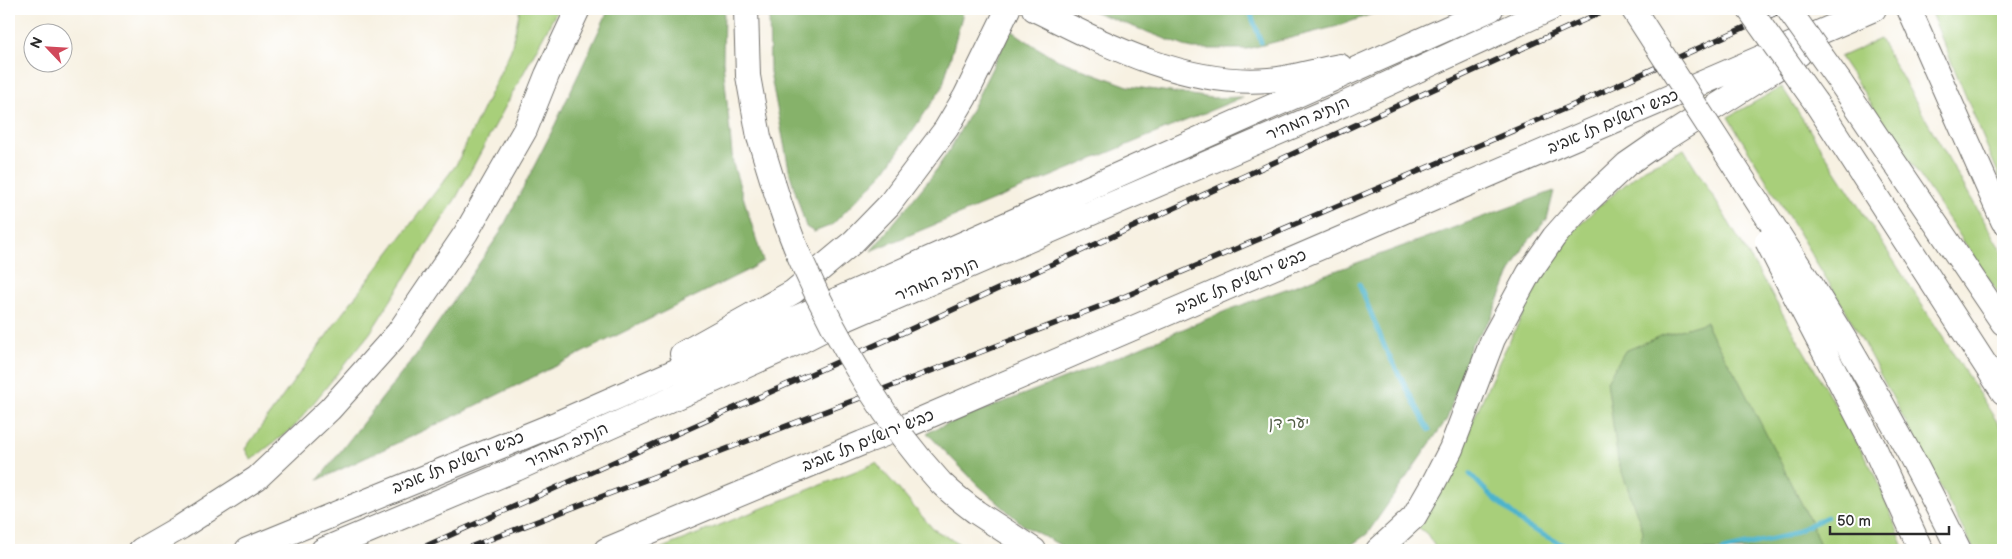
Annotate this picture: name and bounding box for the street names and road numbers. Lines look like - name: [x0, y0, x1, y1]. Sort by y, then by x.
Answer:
- street label: כביש ירושלים תל אביב: [1545, 86, 1681, 158]
- street label: הנתיב המהיר: [1264, 93, 1352, 145]
- street label: כביש ירושלים תל אביב: [1173, 246, 1309, 318]
- street label: הנתיב המהיר: [893, 254, 981, 306]
- street label: כביש ירושלים תל אביב: [799, 406, 937, 476]
- street label: הנתיב המהיר: [523, 419, 611, 473]
- street label: כביש ירושלים תל אביב: [389, 428, 527, 498]

